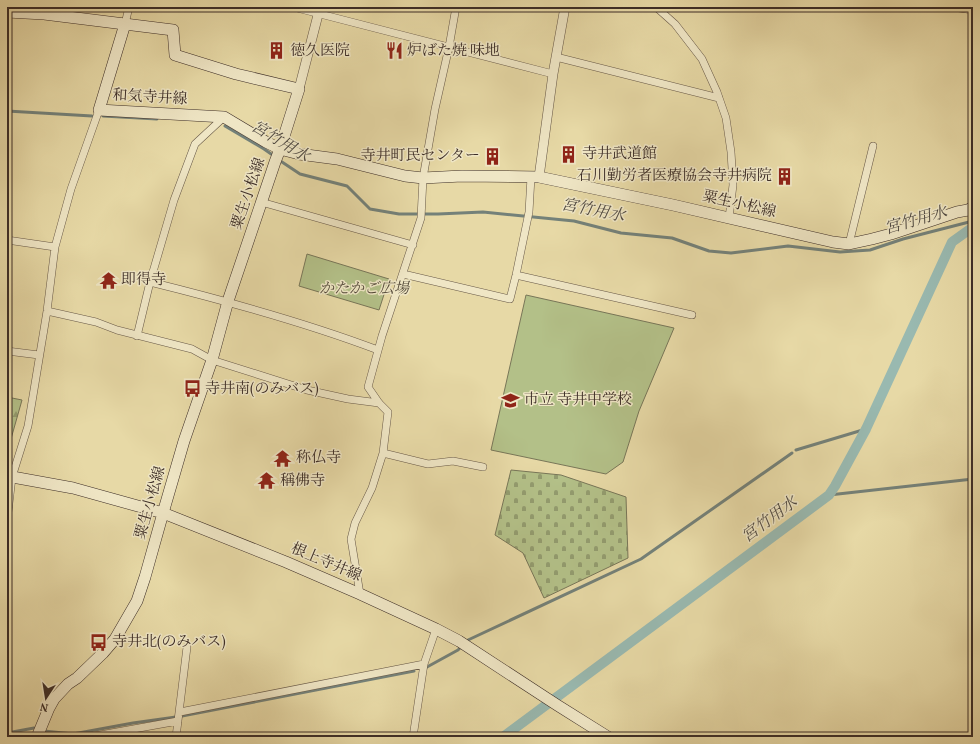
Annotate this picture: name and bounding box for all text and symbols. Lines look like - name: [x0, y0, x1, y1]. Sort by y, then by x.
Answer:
- building icon: 徳久医院: [267, 41, 287, 61]
- place label: 徳久医院: [290, 41, 350, 62]
- restaurant icon: 炉ばた焼 味地: [384, 41, 404, 61]
- place label: 炉ばた焼 味地: [407, 41, 500, 62]
- street label: 和気寺井線: [112, 86, 188, 110]
- water label: 宮竹用水: [247, 116, 315, 169]
- building icon: 寺井武道館: [559, 144, 579, 164]
- place label: 寺井武道館: [582, 144, 657, 165]
- place label: 寺井町民センター: [361, 146, 480, 167]
- building icon: 寺井町民センター: [483, 146, 503, 166]
- street label: 粟生小松線: [227, 155, 271, 233]
- place label: 石川勤労者医療協会寺井病院: [577, 166, 772, 187]
- building icon: 石川勤労者医療協会寺井病院: [775, 166, 795, 186]
- street label: 粟生小松線: [700, 186, 778, 224]
- water label: 宮竹用水: [559, 194, 628, 228]
- water label: 宮竹用水: [882, 201, 952, 240]
- temple icon: 即得寺: [98, 270, 118, 290]
- place label: 即得寺: [121, 270, 166, 291]
- park label: かたかご広場: [319, 279, 411, 300]
- bus stop icon: 寺井南(のみバス): [182, 379, 202, 399]
- place label: 寺井南(のみバス): [205, 379, 319, 400]
- school or university icon: 市立 寺井中学校: [501, 390, 521, 410]
- place label: 市立 寺井中学校: [524, 390, 632, 411]
- temple icon: 称仏寺: [273, 448, 293, 468]
- place label: 称仏寺: [296, 448, 341, 469]
- street label: 粟生小松線: [131, 464, 171, 542]
- temple icon: 稱佛寺: [257, 471, 277, 491]
- place label: 稱佛寺: [280, 471, 325, 492]
- water label: 宮竹用水: [738, 491, 804, 548]
- street label: 根上寺井線: [287, 539, 365, 587]
- bus stop icon: 寺井北(のみバス): [89, 632, 109, 652]
- place label: 寺井北(のみバス): [112, 632, 226, 653]
- north arrow: [26, 678, 66, 718]
- text: N: [39, 698, 50, 714]

